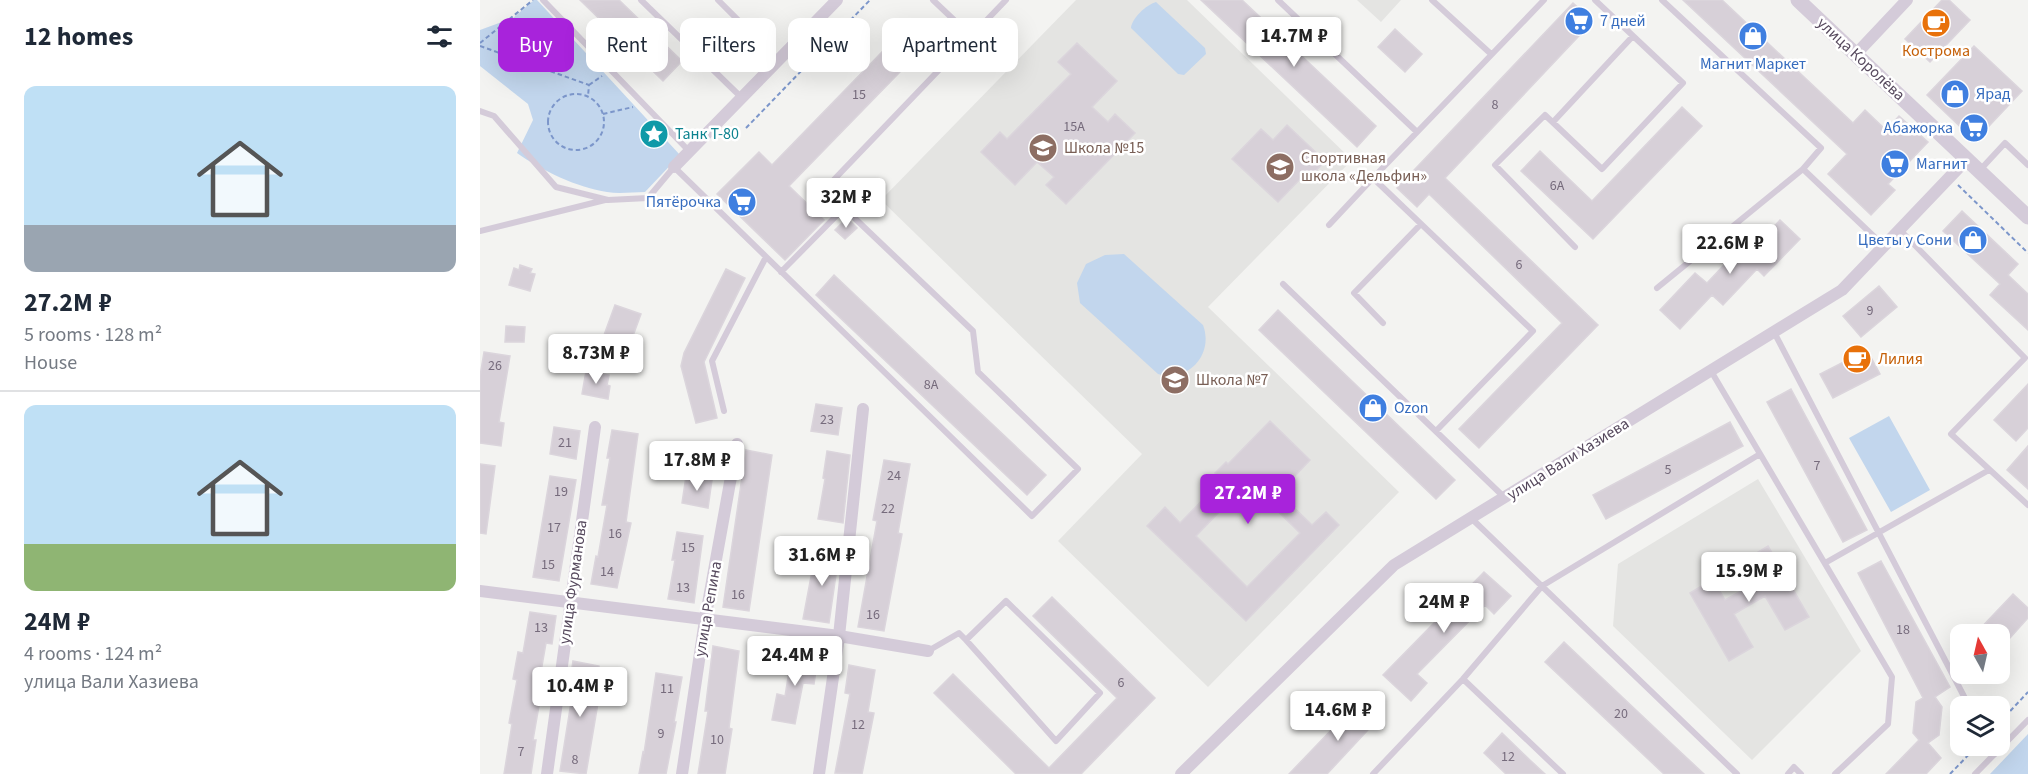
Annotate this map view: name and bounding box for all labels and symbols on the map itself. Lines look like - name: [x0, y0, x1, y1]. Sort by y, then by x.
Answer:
- supermarket icon: 7 дней: [1563, 5, 1595, 37]
- cafe icon: Кострома: [1920, 7, 1952, 39]
- place label: 7 дней: [1600, 10, 1646, 32]
- street label: улица Королёва: [1812, 12, 1910, 106]
- pin: 14.7M ₽: [1239, 17, 1349, 68]
- shop icon: Магнит Маркет: [1737, 20, 1769, 52]
- place label: Кострома: [1902, 40, 1970, 62]
- place label: Магнит Маркет: [1700, 53, 1806, 75]
- shop icon: Ярад: [1939, 78, 1971, 110]
- place label: Ярад: [1976, 83, 2011, 105]
- house number: 15: [852, 85, 866, 105]
- house number: 8: [1492, 95, 1499, 115]
- supermarket icon: Абажорка: [1958, 112, 1990, 144]
- house number: 15А: [1063, 117, 1085, 137]
- place label: Абажорка: [1884, 117, 1953, 139]
- place icon: Танк Т-80: [638, 118, 670, 150]
- place label: Танк Т-80: [675, 123, 739, 145]
- school or university icon: Школа №15: [1027, 132, 1059, 164]
- place label: Школа №15: [1064, 137, 1144, 159]
- place label: Спортивная школа «Дельфин»: [1301, 147, 1427, 187]
- supermarket icon: Магнит: [1879, 148, 1911, 180]
- school or university icon: Спортивная школа «Дельфин»: [1264, 151, 1296, 183]
- place label: Магнит: [1916, 153, 1968, 175]
- house number: 6А: [1550, 176, 1565, 196]
- pin: 32M ₽: [804, 178, 888, 229]
- supermarket icon: Пятёрочка: [726, 186, 758, 218]
- place label: Пятёрочка: [646, 191, 721, 213]
- pin: 22.6M ₽: [1675, 224, 1785, 275]
- shop icon: Цветы у Сони: [1957, 224, 1989, 256]
- place label: Цветы у Сони: [1858, 229, 1952, 251]
- house number: 6: [1516, 255, 1523, 275]
- house number: 9: [1867, 301, 1874, 321]
- pin: 8.73M ₽: [541, 334, 651, 385]
- cafe icon: Лилия: [1841, 343, 1873, 375]
- place label: Лилия: [1878, 348, 1923, 370]
- house number: 26: [488, 356, 502, 376]
- school or university icon: Школа №7: [1159, 364, 1191, 396]
- place label: Школа №7: [1196, 369, 1268, 391]
- house number: 8А: [924, 375, 939, 395]
- shop icon: Ozon: [1357, 392, 1389, 424]
- place label: Ozon: [1394, 397, 1429, 419]
- house number: 23: [820, 410, 834, 430]
- street label: улица Вали Хазиева: [1503, 413, 1633, 505]
- house number: 21: [558, 433, 572, 453]
- pin: 17.8M ₽: [642, 441, 752, 492]
- house number: 7: [1814, 456, 1821, 476]
- house number: 5: [1665, 460, 1672, 480]
- house number: 24: [887, 466, 901, 486]
- pin: 27.2M ₽: [1193, 474, 1303, 525]
- house number: 19: [554, 482, 568, 502]
- house number: 22: [881, 499, 895, 519]
- house number: 17: [547, 518, 561, 538]
- street label: улица Фурманова: [553, 518, 593, 646]
- house number: 16: [608, 524, 622, 544]
- pin: 31.6M ₽: [767, 536, 877, 587]
- house number: 15: [681, 538, 695, 558]
- pin: 15.9M ₽: [1694, 552, 1804, 603]
- house number: 15: [541, 555, 555, 575]
- street label: улица Репина: [689, 559, 727, 659]
- house number: 14: [600, 562, 614, 582]
- house number: 13: [676, 578, 690, 598]
- pin: 24M ₽: [1402, 583, 1486, 634]
- house number: 16: [731, 585, 745, 605]
- house number: 16: [866, 605, 880, 625]
- house number: 13: [534, 618, 548, 638]
- house number: 18: [1896, 620, 1910, 640]
- north arrow: [1950, 624, 2010, 684]
- pin: 24.4M ₽: [740, 636, 850, 687]
- pin: 10.4M ₽: [525, 667, 635, 718]
- house number: 6: [1118, 673, 1125, 693]
- house number: 11: [660, 679, 674, 699]
- pin: 14.6M ₽: [1283, 691, 1393, 742]
- house number: 20: [1614, 704, 1628, 724]
- house number: 12: [851, 715, 865, 735]
- house number: 9: [658, 724, 665, 744]
- house number: 10: [710, 730, 724, 750]
- house number: 7: [518, 742, 525, 762]
- house number: 12: [1501, 747, 1515, 767]
- house number: 8: [572, 750, 579, 770]

